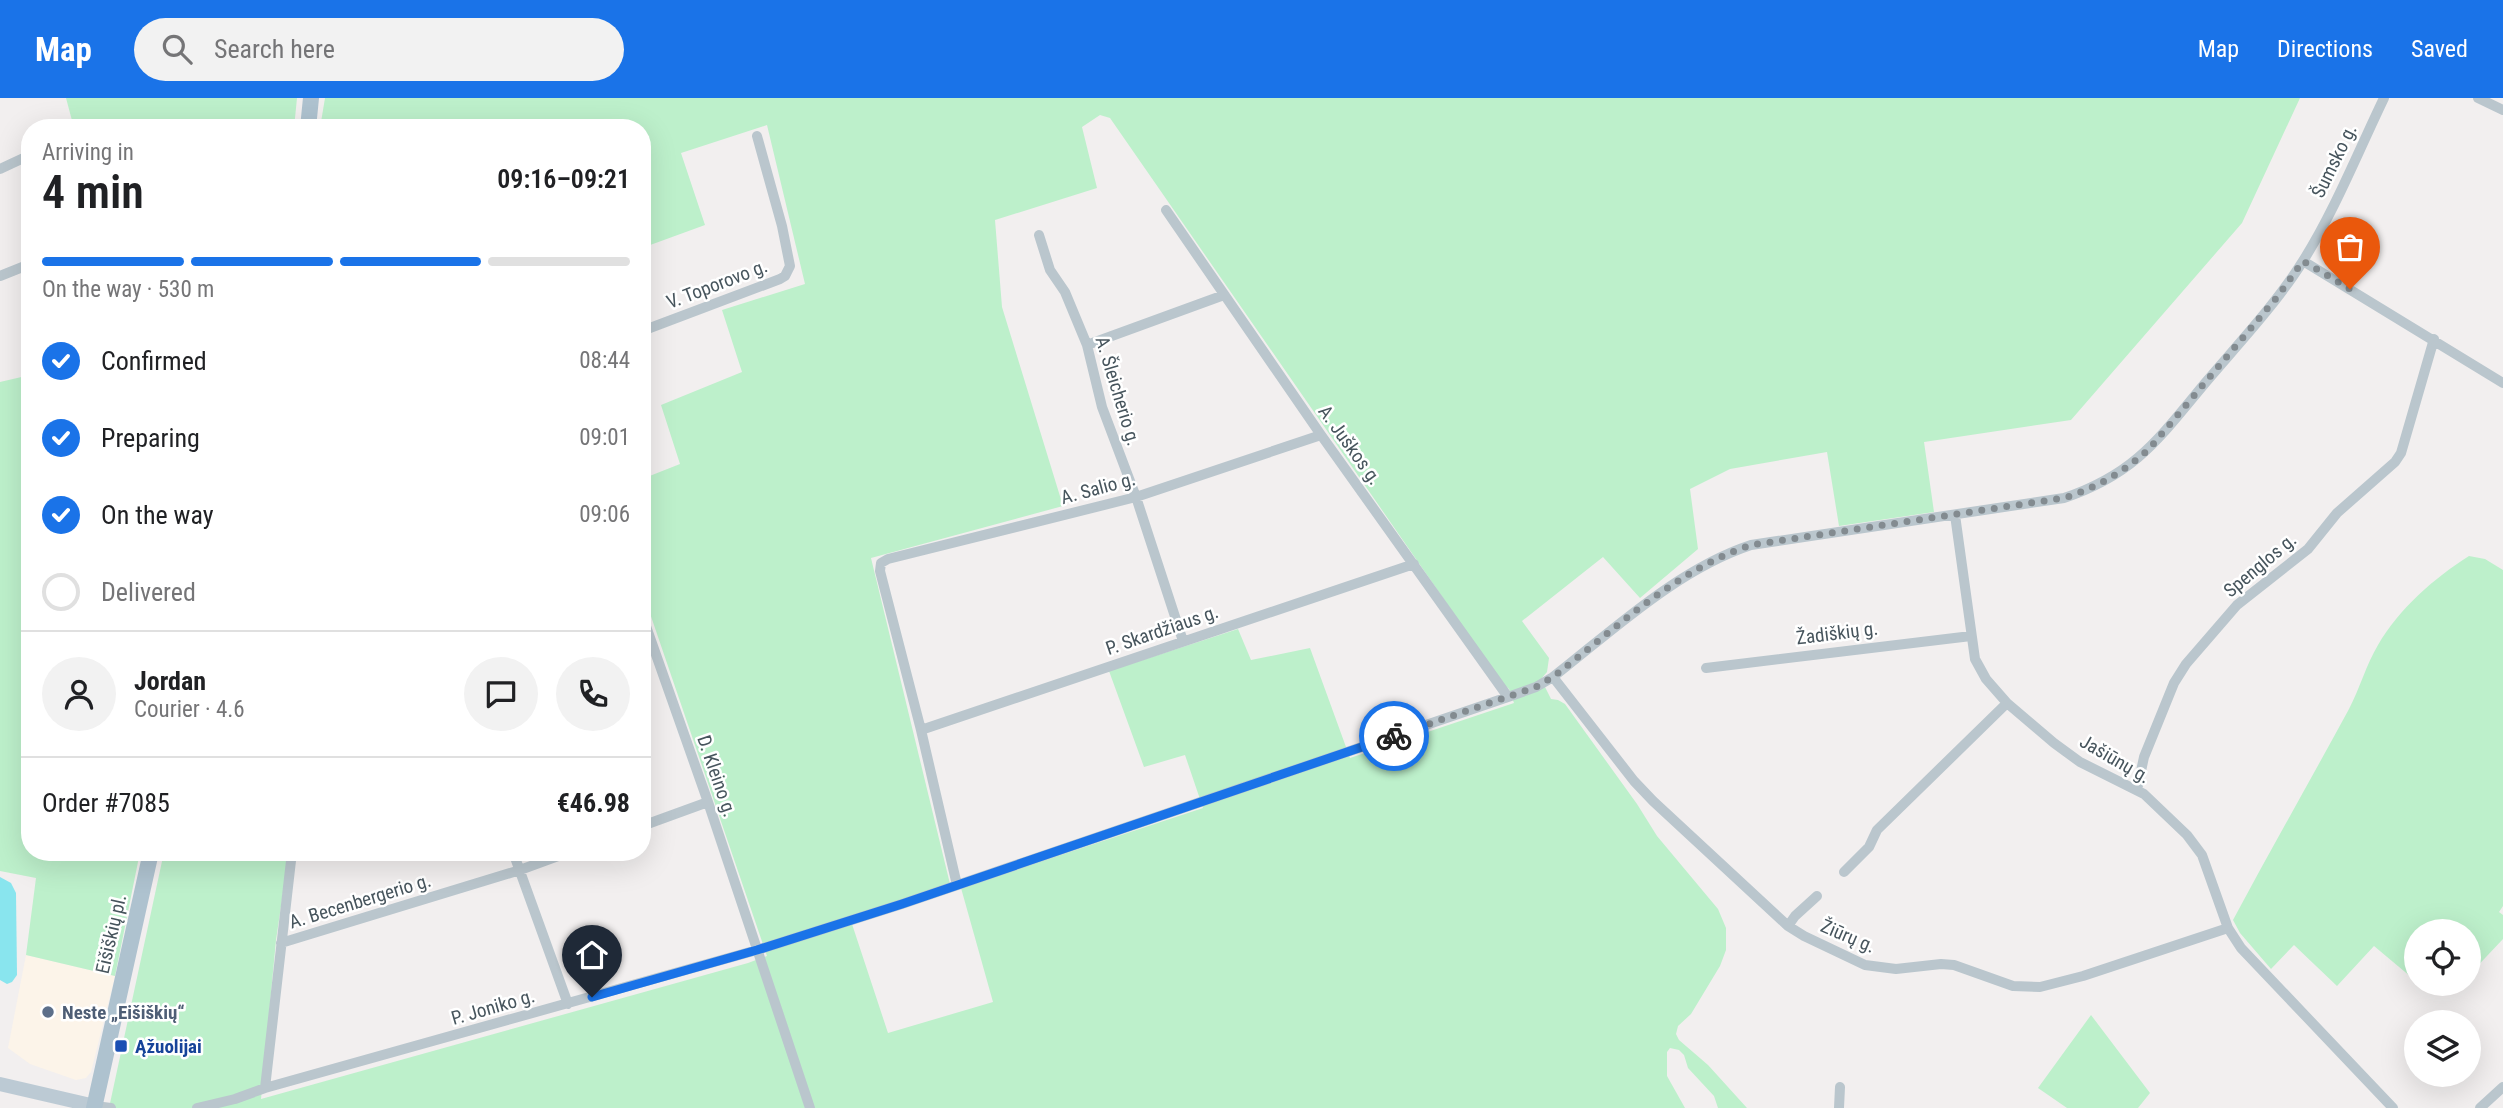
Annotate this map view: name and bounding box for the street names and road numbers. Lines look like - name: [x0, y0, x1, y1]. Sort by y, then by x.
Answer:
- street label: Šumsko g.: [2306, 121, 2362, 201]
- street label: V. Toporovo g.: [663, 254, 771, 314]
- street label: A. Šleicherio g.: [1090, 334, 1146, 448]
- street label: A. Juškos g.: [1313, 401, 1387, 489]
- street label: A. Salio g.: [1058, 467, 1138, 509]
- street label: Spenglos g.: [2219, 528, 2301, 602]
- street label: P. Skardžiaus g.: [1103, 600, 1221, 660]
- street label: Žadiškių g.: [1795, 617, 1879, 649]
- street label: Jašiūnų g.: [2076, 730, 2154, 788]
- street label: D. Kleino g.: [692, 732, 742, 820]
- street label: A. Becenbergerio g.: [286, 868, 434, 934]
- street label: Eišiškių pl.: [91, 892, 131, 976]
- street label: Žiūrų g.: [1817, 914, 1879, 958]
- street label: P. Joniko g.: [448, 984, 538, 1030]

